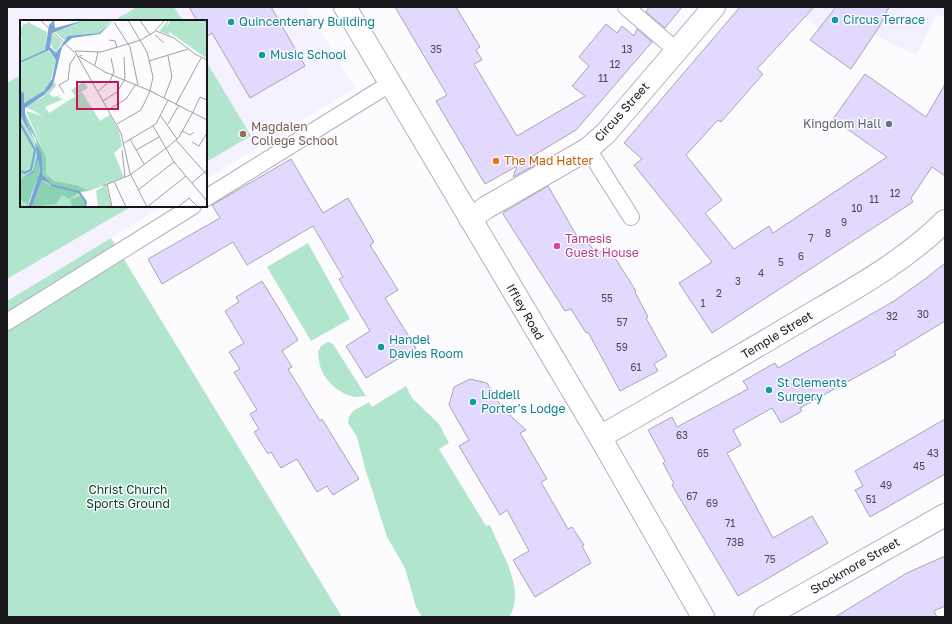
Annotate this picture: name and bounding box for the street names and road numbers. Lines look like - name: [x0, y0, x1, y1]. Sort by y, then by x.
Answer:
- street label: Circus Street: [591, 79, 652, 144]
- street label: Iffley Road: [503, 281, 547, 342]
- street label: Temple Street: [738, 307, 815, 362]
- street label: Stockmore Street: [807, 534, 902, 597]

